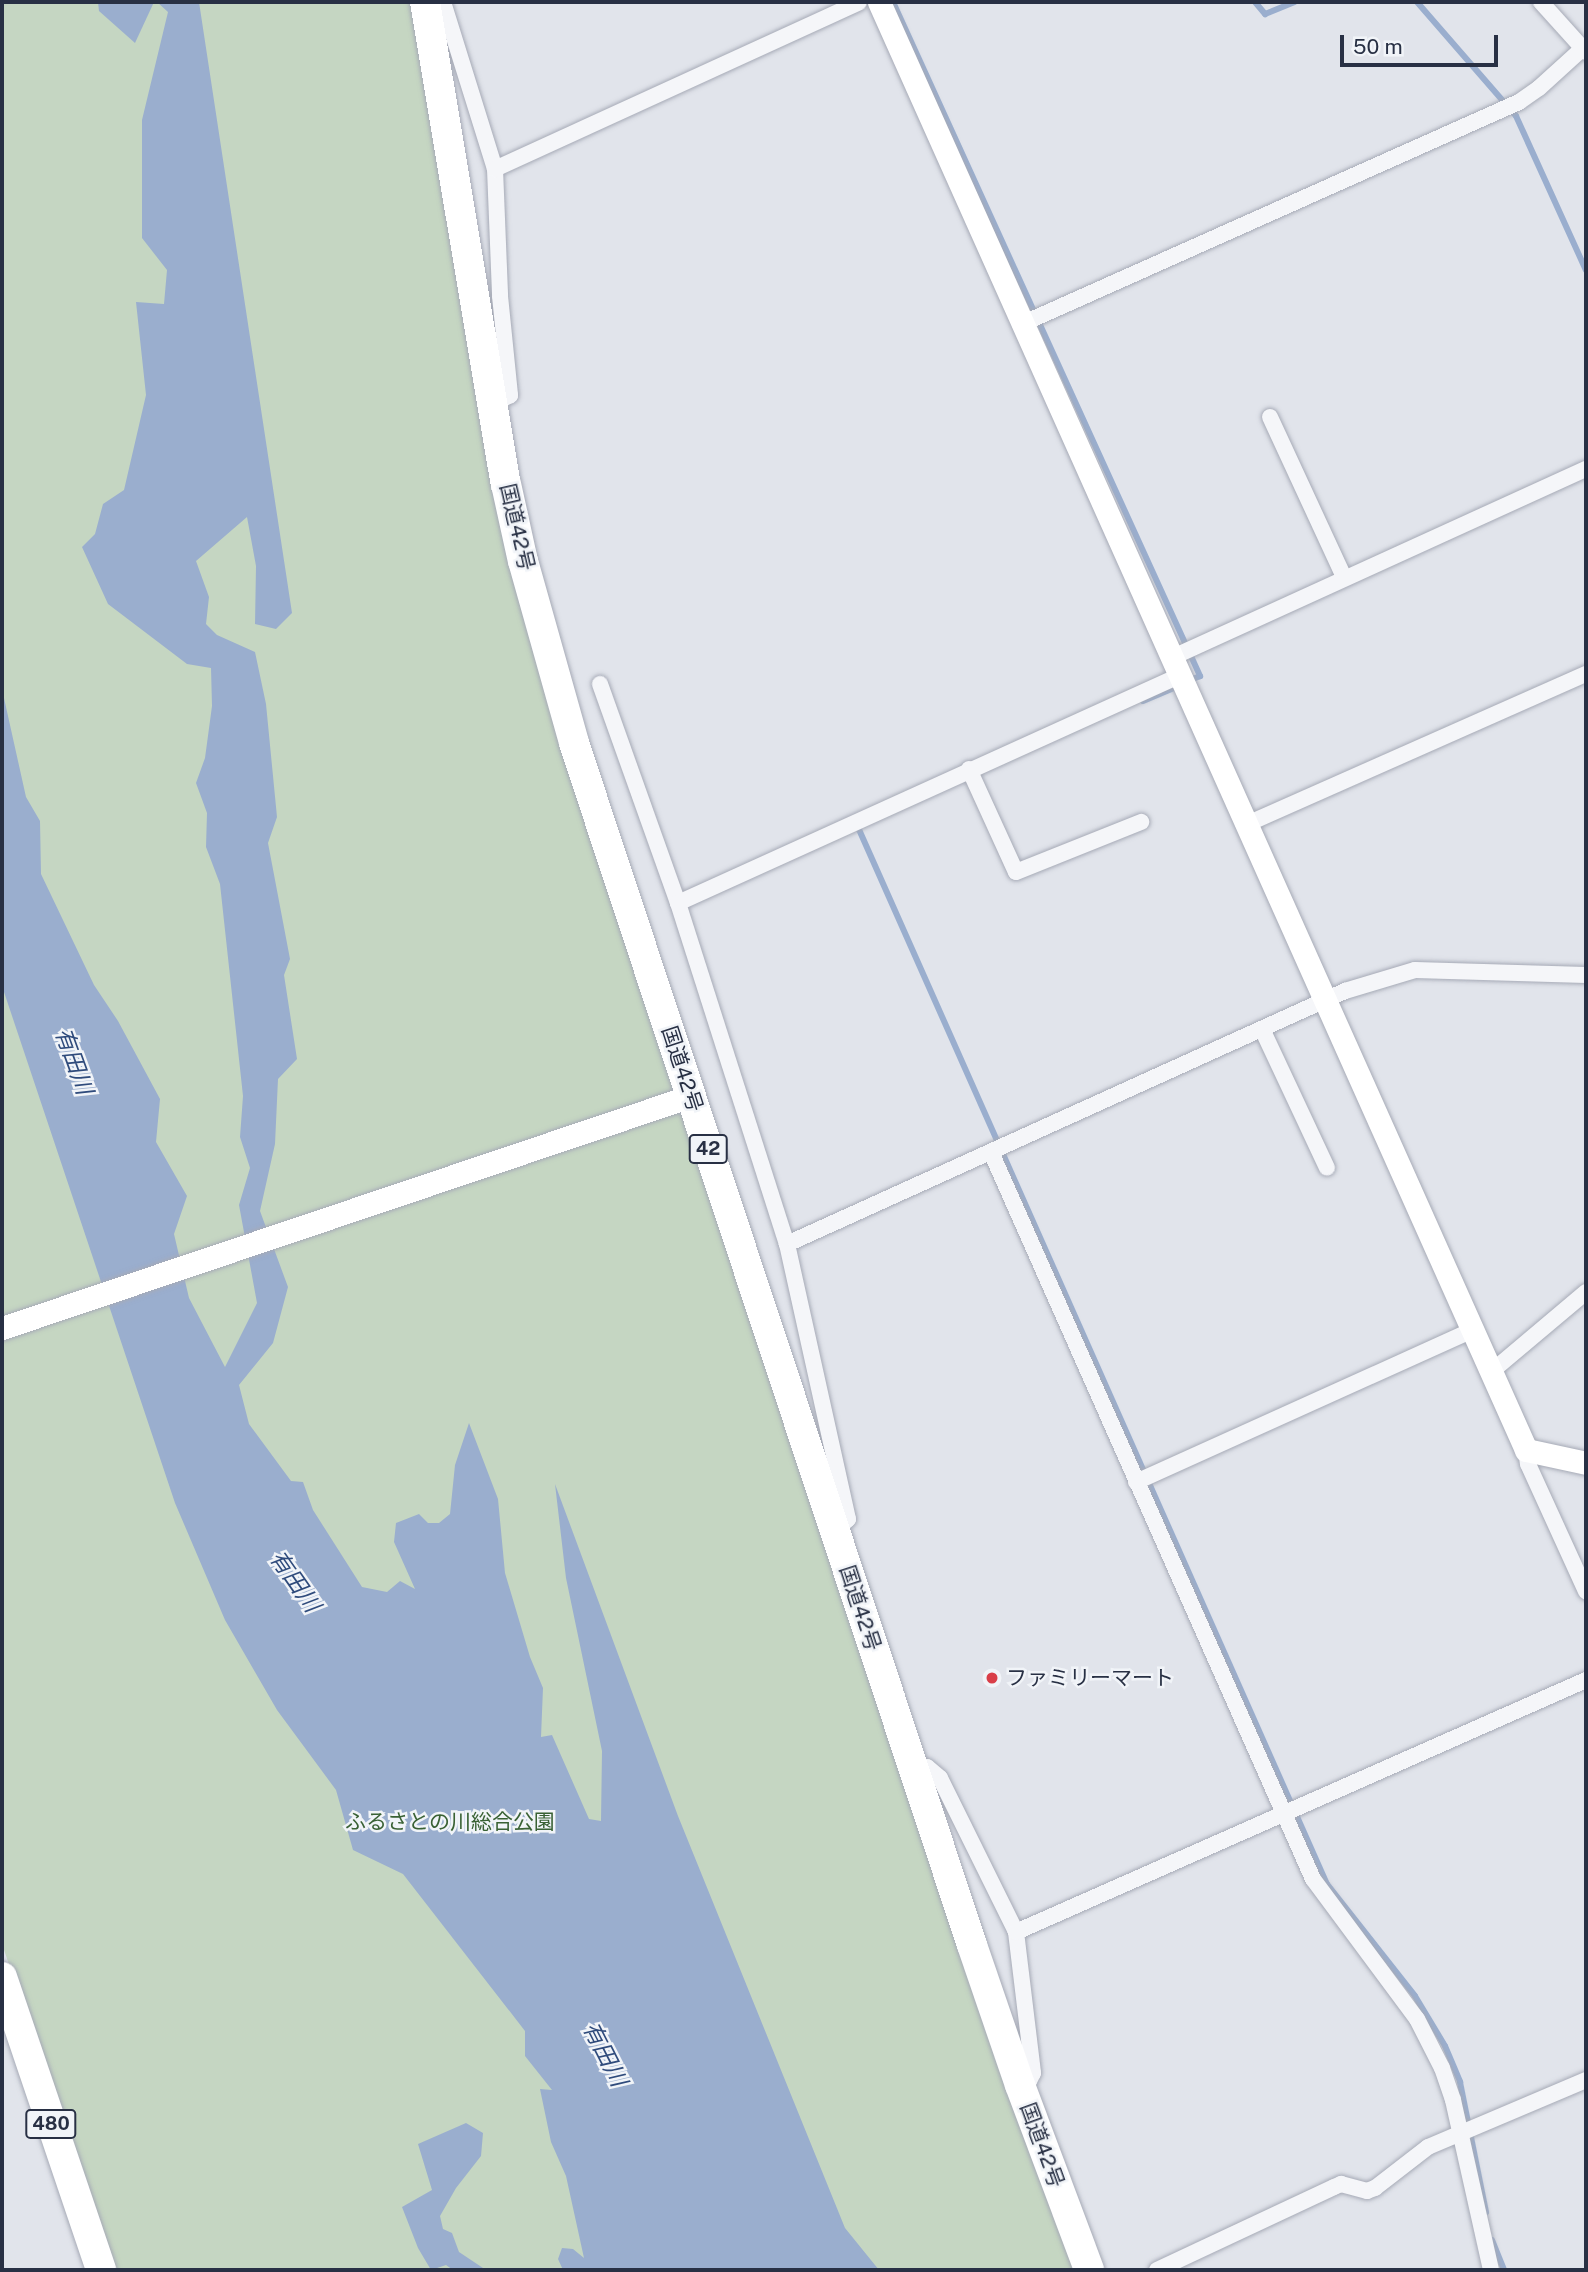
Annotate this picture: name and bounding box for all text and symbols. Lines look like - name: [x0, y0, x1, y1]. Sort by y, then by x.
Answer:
- scale bar: [1343, 21, 1500, 65]
- text: 50 m: [1353, 34, 1403, 59]
- street label: 国道42号: [495, 481, 539, 573]
- street label: 国道42号: [656, 1023, 708, 1115]
- water label: 有田川: [49, 1024, 99, 1098]
- road number: 42: [687, 1134, 729, 1164]
- water label: 有田川: [264, 1545, 326, 1617]
- street label: 国道42号: [834, 1562, 886, 1654]
- place label: ファミリーマート: [1006, 1665, 1174, 1691]
- marker: ファミリーマート: [984, 1670, 1000, 1686]
- park label: ふるさとの川総合公園: [345, 1809, 555, 1835]
- water label: 有田川: [577, 2017, 633, 2091]
- street label: 国道42号: [1015, 2099, 1069, 2191]
- road number: 480: [25, 2108, 77, 2140]

